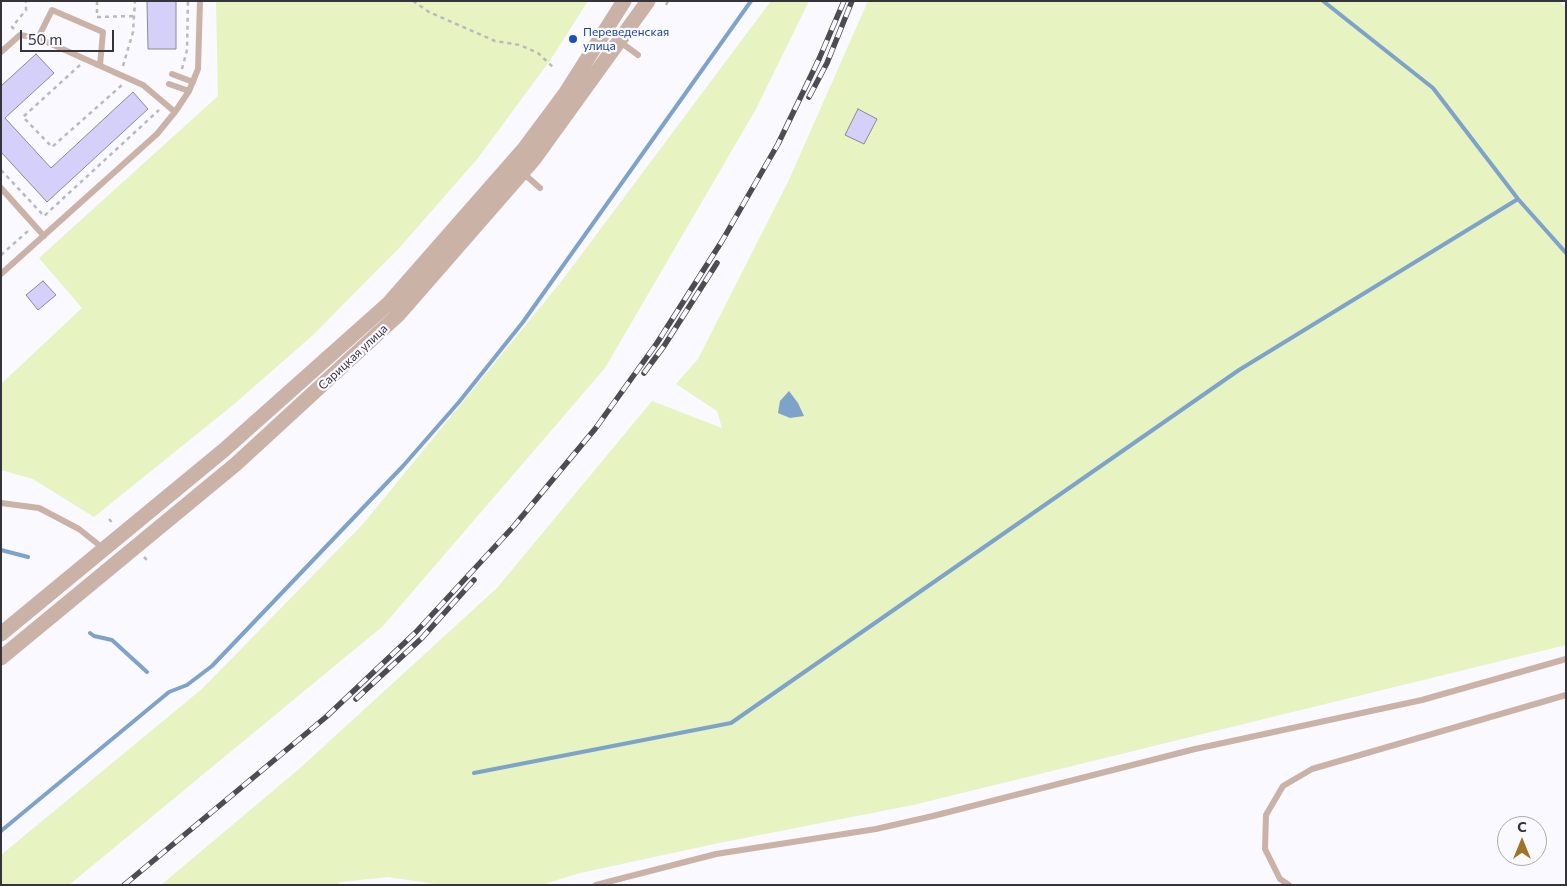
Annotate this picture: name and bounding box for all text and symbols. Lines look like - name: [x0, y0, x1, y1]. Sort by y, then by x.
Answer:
- scale bar: [22, 20, 116, 52]
- place label: Переведенская улица: [583, 25, 669, 53]
- text: 50 m: [28, 30, 62, 48]
- marker: Переведенская улица: [567, 33, 579, 45]
- street label: Сарицкая улица: [315, 321, 391, 393]
- north arrow: [1497, 816, 1547, 866]
- text: С: [1517, 818, 1527, 835]

